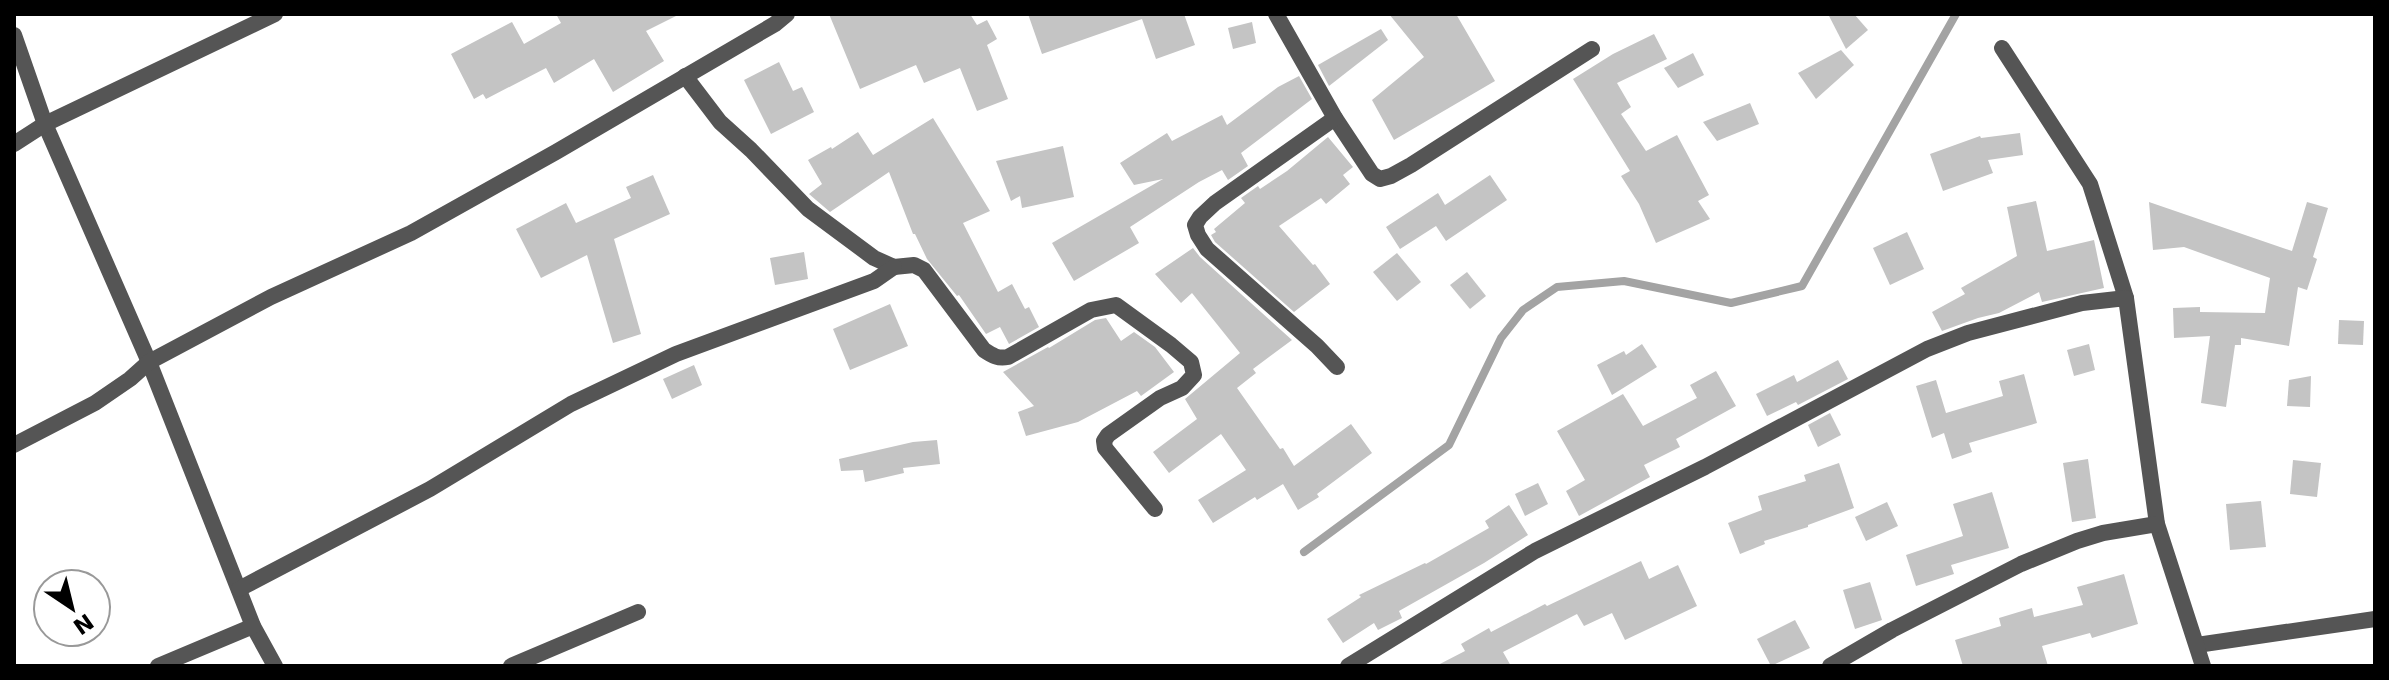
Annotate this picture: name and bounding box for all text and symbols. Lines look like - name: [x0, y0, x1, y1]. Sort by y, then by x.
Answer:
- north arrow: [32, 568, 112, 648]
- text: N: [68, 608, 98, 639]

